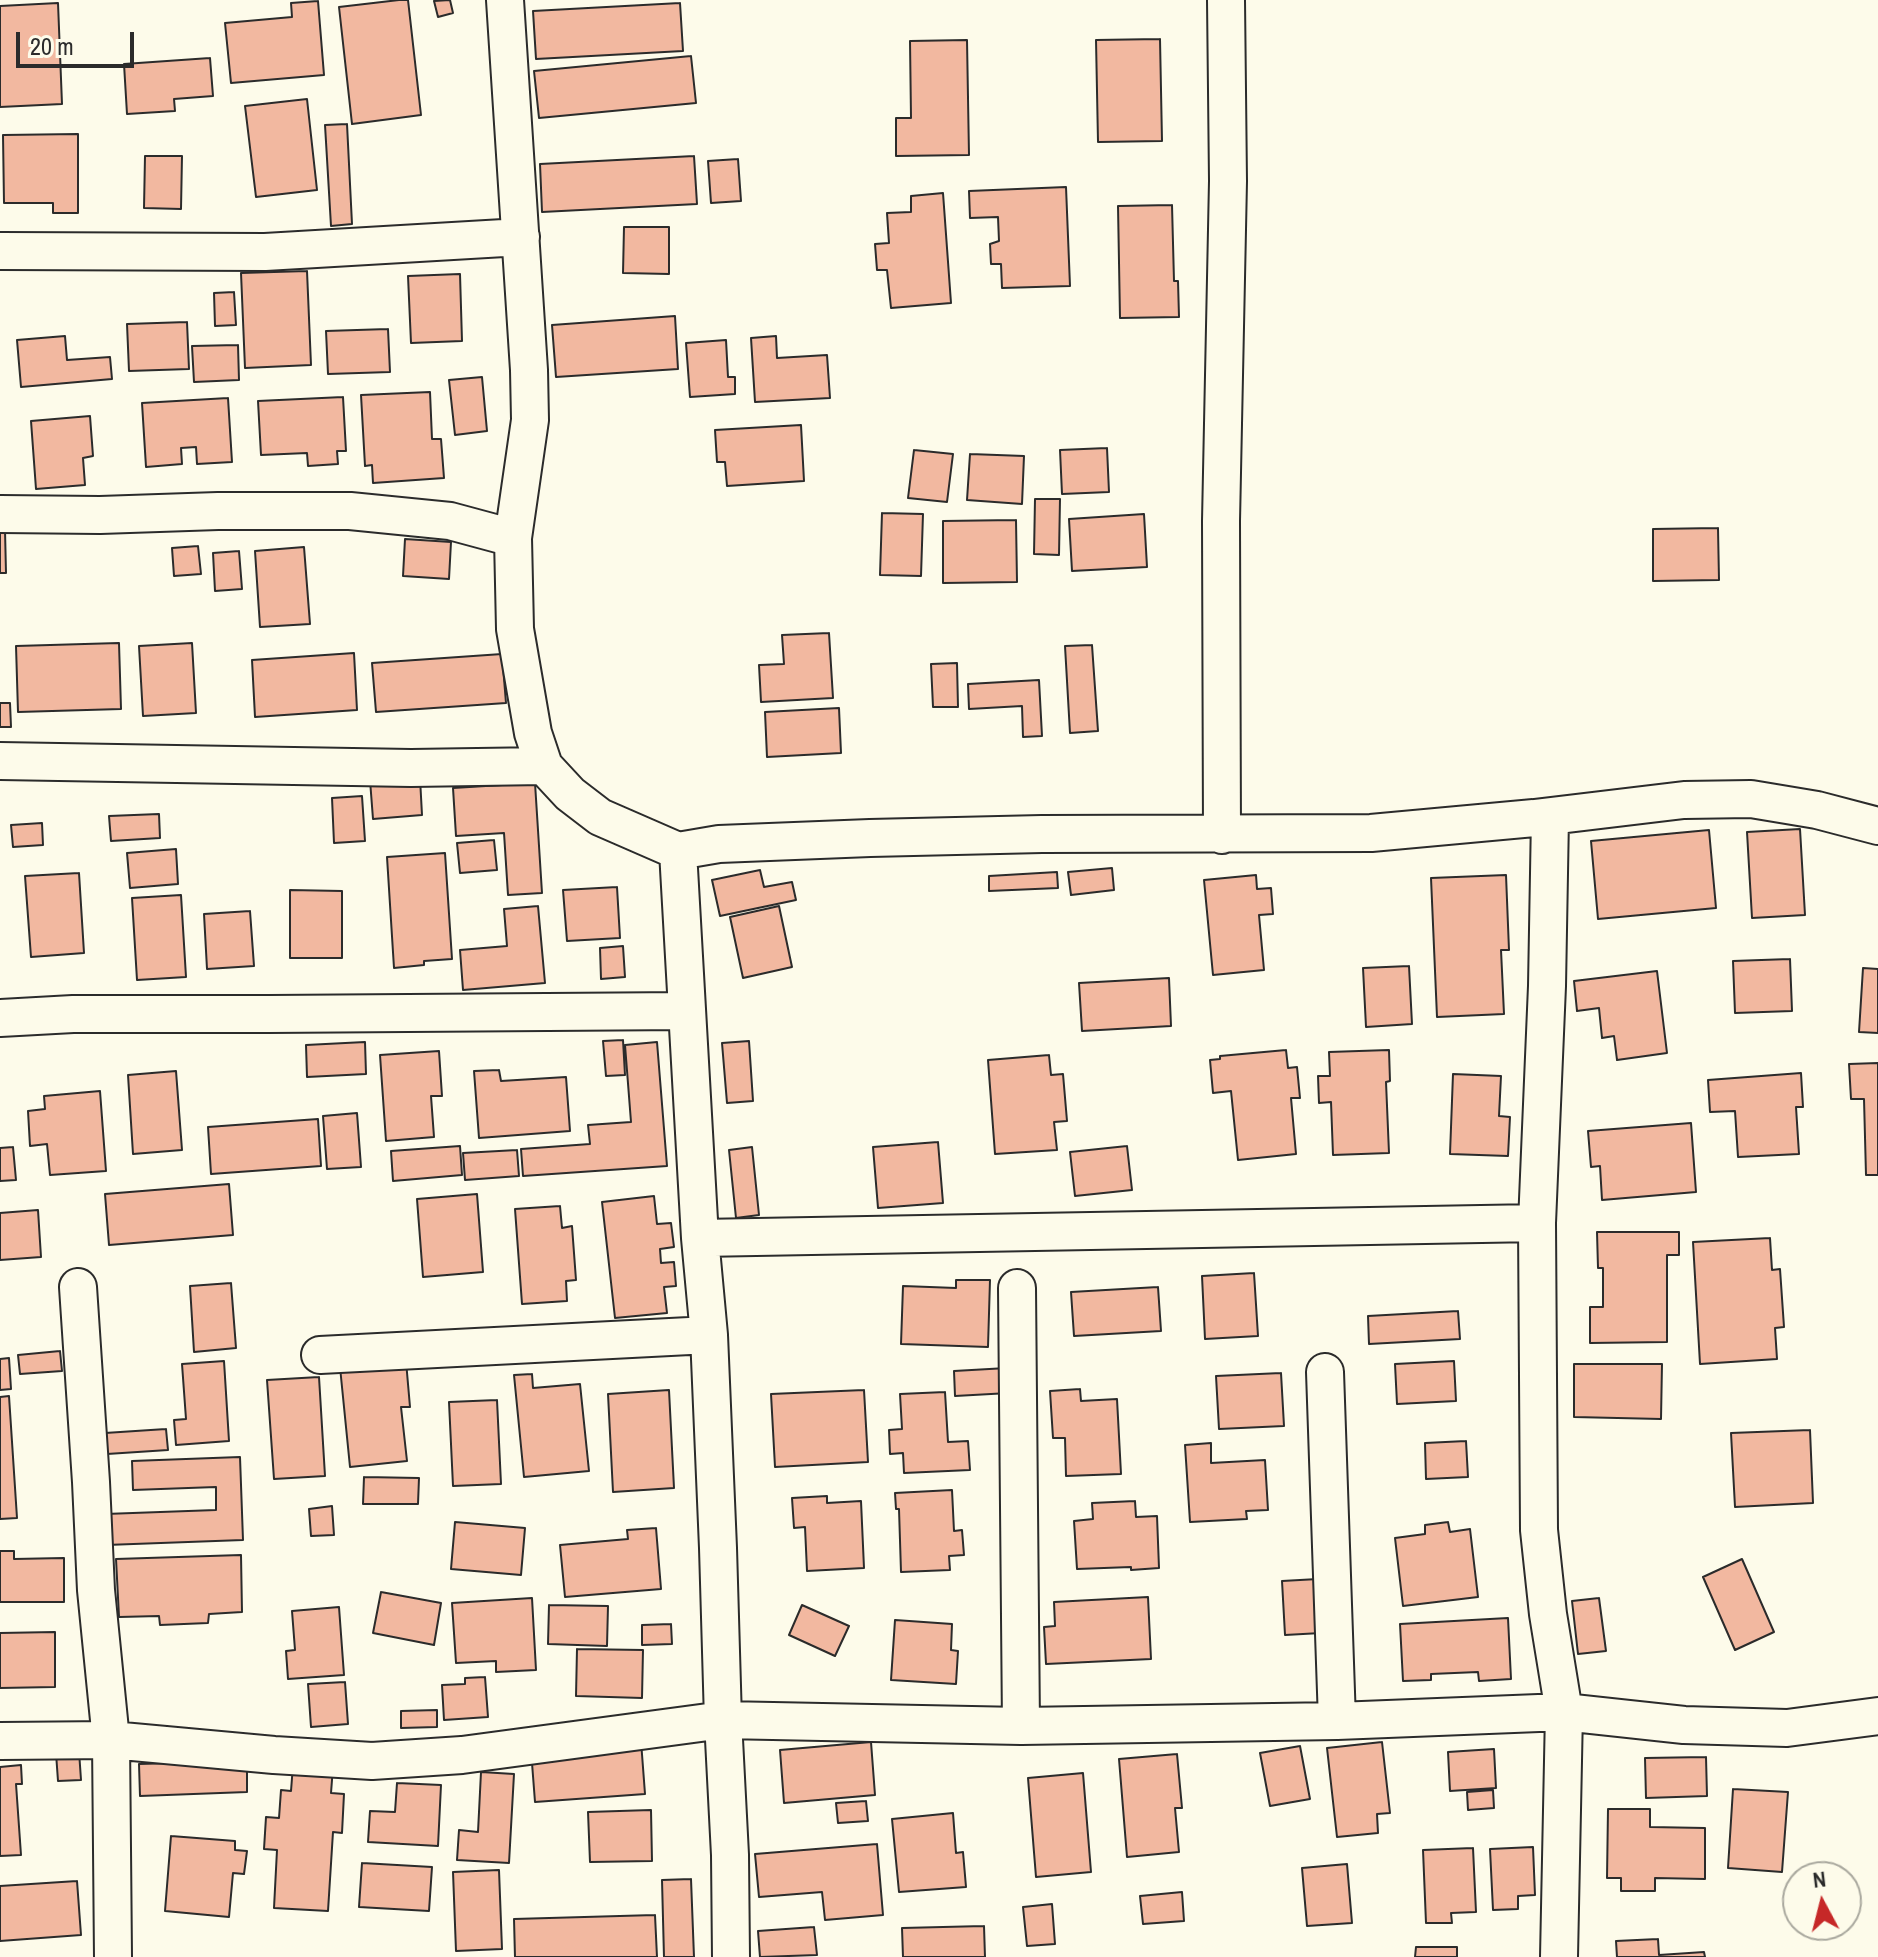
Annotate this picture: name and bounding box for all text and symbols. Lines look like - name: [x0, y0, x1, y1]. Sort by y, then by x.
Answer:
- scale bar: [20, 16, 138, 66]
- text: 20 m: [30, 30, 74, 62]
- north arrow: [1782, 1861, 1862, 1941]
- text: N: [1811, 1863, 1828, 1895]

